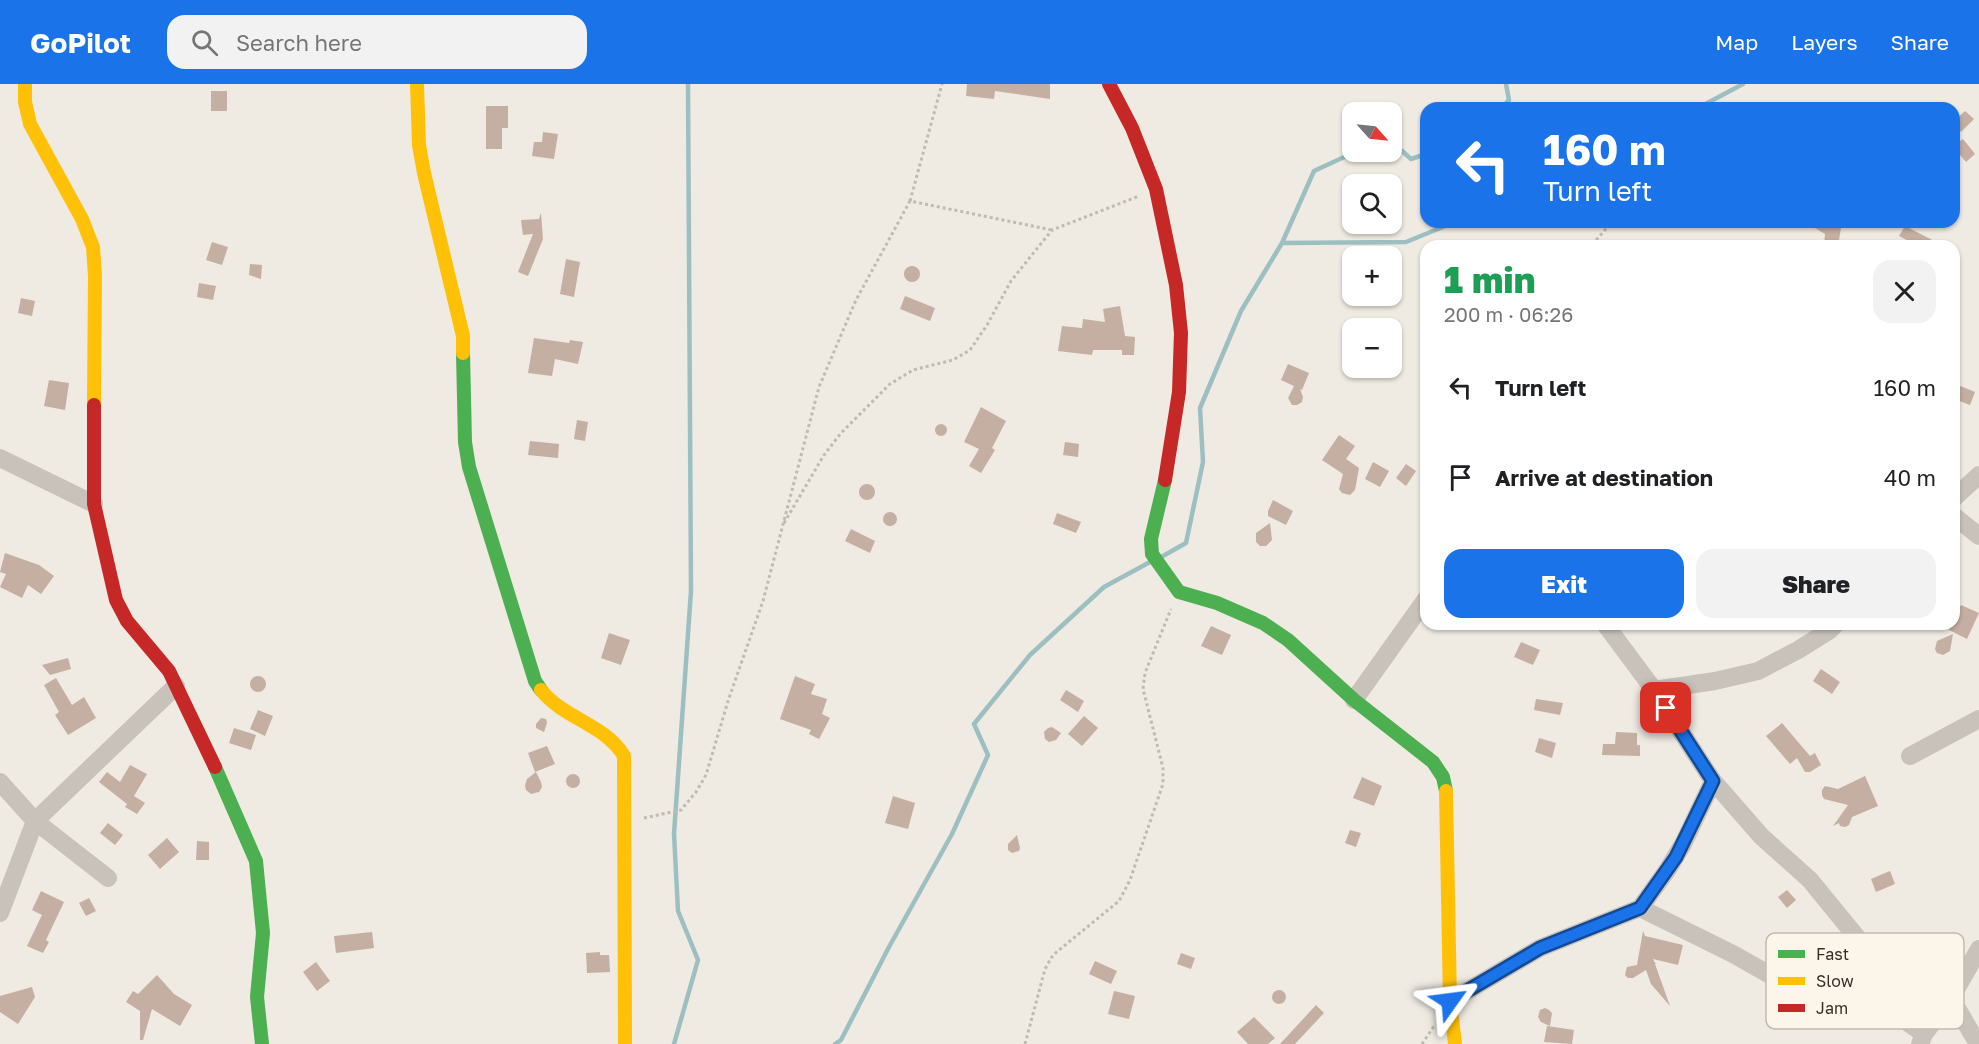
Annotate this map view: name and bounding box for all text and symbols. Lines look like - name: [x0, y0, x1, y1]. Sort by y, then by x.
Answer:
- search box: [167, 15, 587, 69]
- text: GoPilot: [30, 26, 131, 59]
- icon: search: [188, 26, 221, 59]
- text: Search here: [236, 29, 362, 56]
- text: Map: [1715, 29, 1758, 55]
- text: Layers: [1791, 29, 1858, 55]
- text: Share: [1891, 29, 1949, 55]
- north arrow: [1342, 102, 1402, 162]
- map controls: [1342, 102, 1402, 378]
- text: 160 m: [1543, 124, 1666, 174]
- icon: left: [1444, 126, 1522, 204]
- button: search: [1342, 174, 1402, 234]
- text: Turn left: [1543, 175, 1652, 207]
- button: +: [1342, 246, 1402, 306]
- text: 1 min: [1444, 258, 1535, 301]
- button: close: [1873, 260, 1936, 323]
- text: 200 m · 06:26: [1444, 302, 1573, 326]
- button: −: [1342, 318, 1402, 378]
- icon: left: [1444, 371, 1477, 404]
- text: Turn left: [1495, 374, 1586, 401]
- text: 160 m: [1873, 374, 1936, 401]
- icon: arrive: [1444, 461, 1477, 494]
- text: Arrive at destination: [1495, 464, 1713, 491]
- text: 40 m: [1884, 464, 1936, 491]
- button: Exit: [1444, 549, 1684, 618]
- button: Share: [1696, 549, 1936, 618]
- pin: [1640, 682, 1691, 733]
- icon: arrive: [1649, 691, 1682, 724]
- legend: [1766, 933, 1964, 1029]
- text: Fast: [1816, 944, 1849, 964]
- position arrow: [1418, 969, 1482, 1033]
- text: Slow: [1816, 971, 1854, 991]
- text: Jam: [1816, 998, 1848, 1018]

